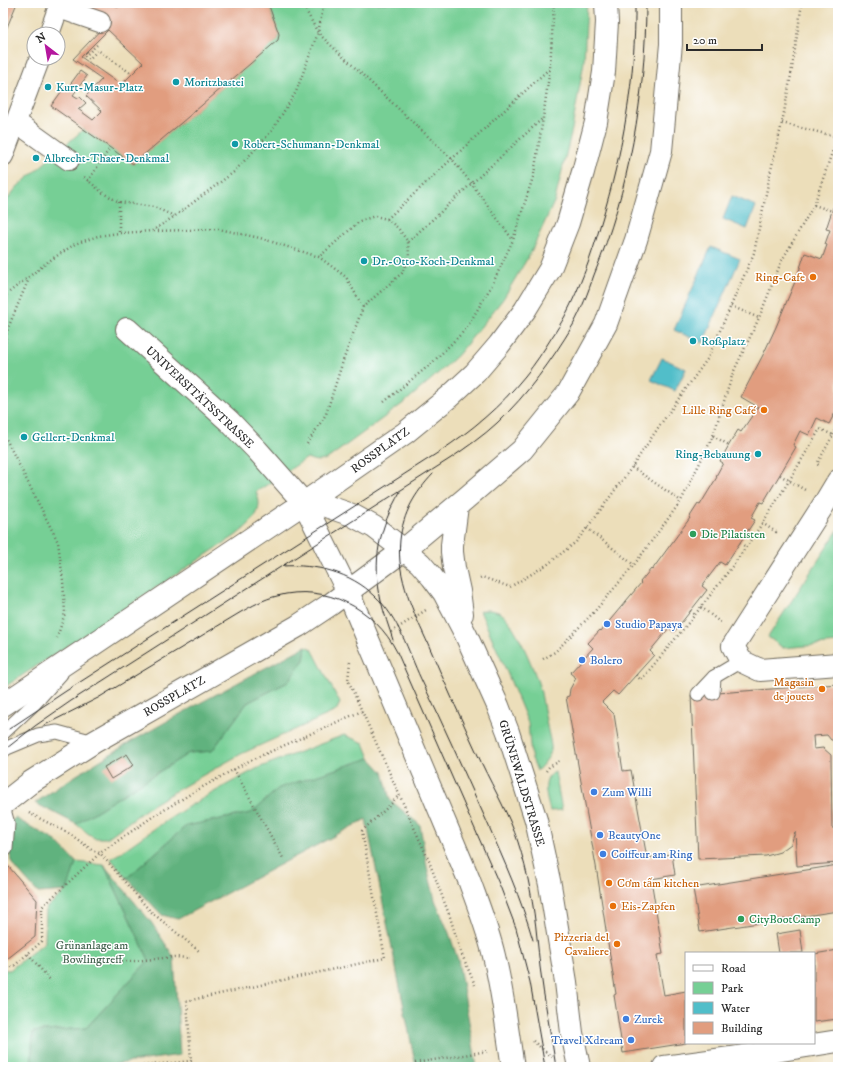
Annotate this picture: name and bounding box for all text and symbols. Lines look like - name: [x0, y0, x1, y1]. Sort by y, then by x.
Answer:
- north arrow: [26, 26, 66, 66]
- scale bar: [687, 26, 762, 52]
- text: N: [34, 30, 49, 47]
- text: 20 m: [693, 33, 717, 48]
- place label: Moritzbastei: [184, 75, 244, 90]
- marker: Moritzbastei: [171, 77, 181, 87]
- place label: Kurt-Masur-Platz: [56, 80, 143, 95]
- marker: Kurt-Masur-Platz: [43, 82, 53, 92]
- place label: Robert-Schumann-Denkmal: [243, 137, 380, 152]
- marker: Robert-Schumann-Denkmal: [230, 139, 240, 149]
- place label: Albrecht-Thaer-Denkmal: [44, 151, 169, 166]
- marker: Albrecht-Thaer-Denkmal: [31, 153, 41, 163]
- place label: Dr.-Otto-Koch-Denkmal: [372, 254, 495, 269]
- marker: Dr.-Otto-Koch-Denkmal: [359, 256, 369, 266]
- place label: Ring-Cafe: [755, 270, 805, 285]
- marker: Ring-Cafe: [808, 272, 818, 282]
- place label: Roßplatz: [701, 334, 746, 349]
- marker: Roßplatz: [688, 336, 698, 346]
- street label: UNIVERSITÄTSSTRASSE: [142, 343, 257, 452]
- place label: Lille Ring Café: [682, 403, 756, 418]
- marker: Lille Ring Café: [759, 405, 769, 415]
- street label: ROSSPLATZ: [348, 424, 413, 477]
- place label: Gellert-Denkmal: [32, 430, 115, 445]
- marker: Gellert-Denkmal: [19, 432, 29, 442]
- place label: Ring-Bebauung: [675, 447, 750, 462]
- marker: Ring-Bebauung: [753, 449, 763, 459]
- place label: Die Pilatisten: [701, 527, 766, 542]
- marker: Die Pilatisten: [688, 529, 698, 539]
- place label: Studio Papaya: [615, 617, 683, 632]
- marker: Studio Papaya: [602, 619, 612, 629]
- place label: Bolero: [590, 653, 622, 668]
- marker: Bolero: [577, 655, 587, 665]
- street label: ROSSPLATZ: [141, 673, 208, 720]
- place label: Magasin de jouets: [773, 675, 815, 704]
- marker: Magasin de jouets: [817, 684, 827, 694]
- street label: GRÜNEWALDSTRASSE: [495, 718, 548, 849]
- place label: Zum Willi: [602, 785, 651, 800]
- marker: Zum Willi: [589, 787, 599, 797]
- place label: BeautyOne: [608, 828, 661, 843]
- marker: BeautyOne: [595, 830, 605, 840]
- place label: Coiffeur am Ring: [611, 847, 692, 862]
- marker: Coiffeur am Ring: [598, 849, 608, 859]
- place label: Cơm tấm kitchen: [617, 876, 700, 891]
- marker: Cơm tấm kitchen: [604, 878, 614, 888]
- place label: Eis-Zapfen: [621, 899, 676, 914]
- marker: Eis-Zapfen: [608, 901, 618, 911]
- place label: CityBootCamp: [749, 912, 821, 927]
- marker: CityBootCamp: [736, 914, 746, 924]
- place label: Pizzeria del Cavaliere: [554, 930, 609, 959]
- park label: Grünanlage am Bowlingtreff: [56, 938, 128, 967]
- marker: Pizzeria del Cavaliere: [612, 939, 622, 949]
- legend: [685, 952, 815, 1044]
- text: Road: [721, 961, 746, 976]
- text: Park: [721, 981, 743, 996]
- text: Water: [720, 1001, 750, 1016]
- place label: Zurek: [634, 1012, 663, 1027]
- marker: Zurek: [621, 1014, 631, 1024]
- text: Building: [721, 1021, 762, 1036]
- place label: Travel Xdream: [551, 1033, 623, 1048]
- marker: Travel Xdream: [626, 1035, 636, 1045]

